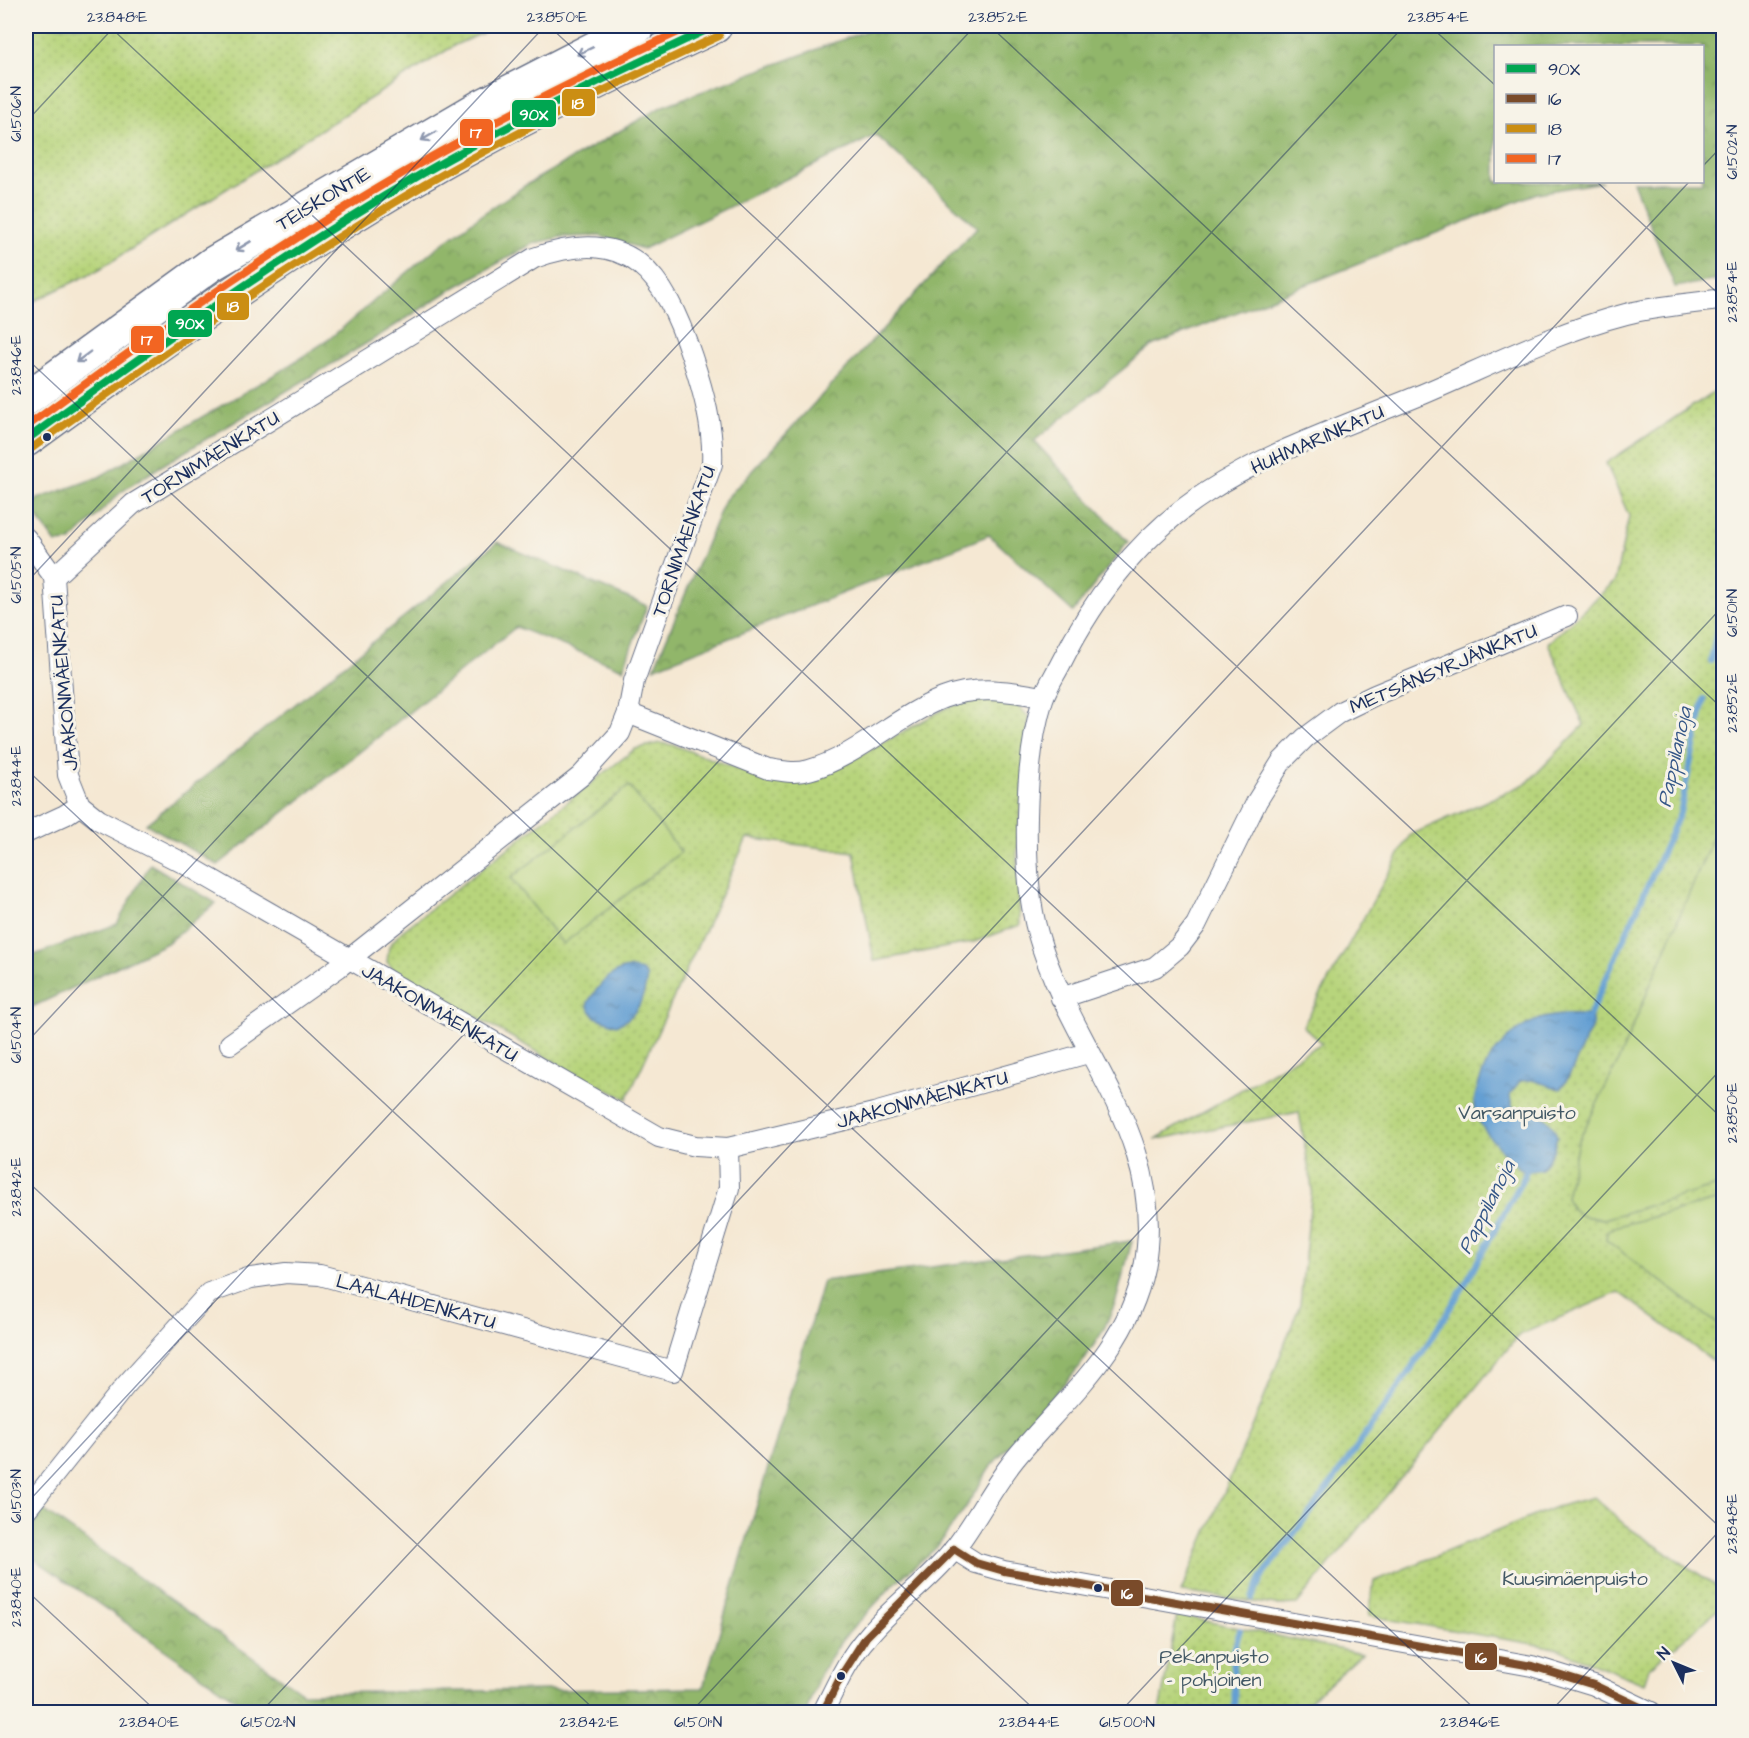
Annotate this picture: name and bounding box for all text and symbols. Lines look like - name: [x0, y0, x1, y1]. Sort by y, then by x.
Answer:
- text: 23.848°E: [87, 7, 147, 28]
- text: 23.850°E: [527, 7, 587, 28]
- text: 23.852°E: [968, 7, 1028, 28]
- text: 23.854°E: [1407, 7, 1469, 28]
- one-way arrow: [577, 45, 595, 57]
- legend: [1494, 45, 1704, 183]
- text: 90X: [1548, 57, 1581, 82]
- text: 61.506°N: [6, 86, 27, 142]
- text: 16: [1548, 87, 1562, 112]
- line badge: 18: [561, 88, 596, 117]
- text: 18: [572, 93, 585, 115]
- line badge: 90X: [511, 99, 557, 128]
- text: 90X: [520, 104, 549, 126]
- text: 18: [1548, 117, 1562, 142]
- line badge: 17: [459, 118, 494, 147]
- text: 17: [470, 122, 482, 144]
- text: 61.502°N: [1722, 125, 1743, 179]
- one-way arrow: [421, 130, 438, 142]
- text: 17: [1548, 147, 1561, 172]
- street label: TEISKONTIE: [271, 160, 376, 238]
- one-way arrow: [235, 240, 252, 252]
- text: 23.854°E: [1722, 261, 1743, 323]
- line badge: 18: [216, 292, 250, 321]
- text: 18: [227, 296, 240, 318]
- line badge: 90X: [167, 309, 213, 338]
- text: 90X: [176, 313, 205, 335]
- line badge: 17: [130, 325, 165, 354]
- text: 17: [141, 329, 153, 351]
- text: 23.846°E: [6, 335, 27, 395]
- one-way arrow: [75, 350, 91, 363]
- street label: HUHMARINKATU: [1246, 398, 1389, 482]
- street label: TORNIMÄENKATU: [136, 404, 285, 512]
- unlabelled marker: [41, 431, 53, 443]
- street label: TORNIMÄENKATU: [645, 462, 723, 621]
- text: 61.505°N: [6, 547, 27, 603]
- text: 61.501°N: [1722, 589, 1743, 637]
- street label: JAAKONMÄENKATU: [42, 594, 86, 772]
- street label: METSÄNSYRJÄNKATU: [1345, 617, 1542, 721]
- text: 23.852°E: [1722, 673, 1743, 733]
- water label: Pappilanoja: [1650, 703, 1699, 810]
- text: 23.844°E: [6, 746, 27, 806]
- street label: JAAKONMÄENKATU: [356, 957, 523, 1069]
- text: 61.504°N: [6, 1007, 27, 1063]
- street label: JAAKONMÄENKATU: [833, 1064, 1011, 1136]
- text: 23.850°E: [1722, 1083, 1743, 1143]
- park label: Varsanpuisto: [1458, 1099, 1576, 1127]
- water label: Pappilanoja: [1451, 1154, 1523, 1259]
- text: 23.842°E: [6, 1157, 27, 1217]
- street label: LAALAHDENKATU: [333, 1267, 499, 1337]
- text: 61.503°N: [6, 1469, 27, 1523]
- text: 23.848°E: [1722, 1494, 1743, 1554]
- park label: Kuusimäenpuisto: [1502, 1565, 1648, 1593]
- text: 23.840°E: [6, 1567, 27, 1627]
- line badge: 16: [1110, 1579, 1144, 1607]
- unlabelled marker: [1092, 1582, 1104, 1594]
- text: 16: [1121, 1583, 1133, 1605]
- north arrow: [1644, 1633, 1704, 1693]
- line badge: 16: [1464, 1642, 1498, 1671]
- text: N: [1652, 1642, 1675, 1665]
- park label: Pekanpuisto - pohjoinen: [1159, 1643, 1269, 1694]
- text: 16: [1475, 1647, 1487, 1669]
- unlabelled marker: [835, 1670, 847, 1682]
- text: 23.840°E: [119, 1712, 179, 1733]
- text: 61.502°N: [241, 1712, 295, 1733]
- text: 23.842°E: [559, 1712, 619, 1733]
- text: 61.501°N: [674, 1712, 722, 1733]
- text: 23.844°E: [999, 1712, 1059, 1733]
- text: 61.500°N: [1099, 1712, 1155, 1733]
- text: 23.846°E: [1440, 1712, 1500, 1733]

